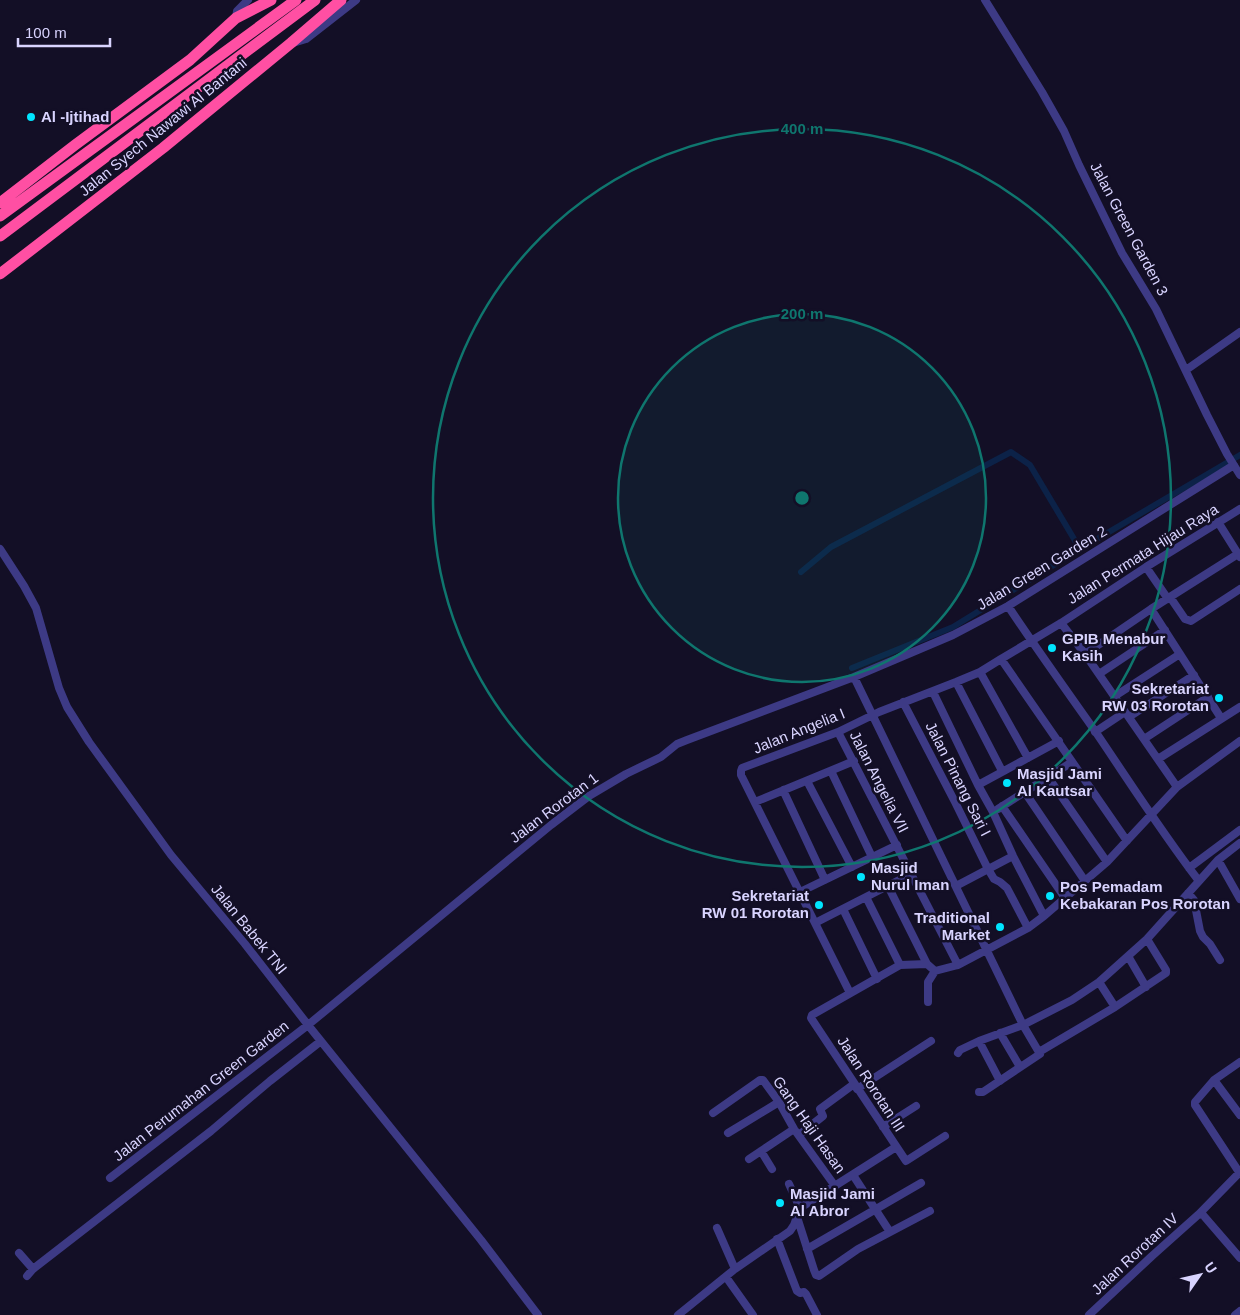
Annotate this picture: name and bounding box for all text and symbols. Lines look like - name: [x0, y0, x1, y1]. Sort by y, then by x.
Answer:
- scale bar: [18, 15, 110, 47]
- text: 100 m: [25, 24, 67, 41]
- street label: Jalan Syech Nawawi Al Bantani: [76, 54, 250, 199]
- place label: Al -Ijtihad: [41, 108, 109, 125]
- marker: Al -Ijtihad: [25, 111, 37, 123]
- text: 400 m: [781, 120, 823, 137]
- street label: Jalan Green Garden 3: [1087, 159, 1172, 298]
- text: 200 m: [781, 305, 823, 322]
- centre of rings: [793, 489, 811, 507]
- street label: Jalan Permata Hijau Raya: [1064, 500, 1222, 607]
- street label: Jalan Green Garden 2: [974, 522, 1110, 613]
- place label: GPIB Menabur Kasih: [1062, 630, 1166, 664]
- marker: GPIB Menabur Kasih: [1046, 642, 1058, 654]
- place label: Sekretariat RW 03 Rorotan: [1102, 680, 1209, 714]
- marker: Sekretariat RW 03 Rorotan: [1213, 692, 1225, 704]
- street label: Jalan Angelia I: [750, 704, 847, 757]
- street label: Jalan Pinang Sari I: [922, 719, 995, 839]
- street label: Jalan Angelia VII: [847, 728, 912, 835]
- place label: Masjid Jami Al Kautsar: [1017, 765, 1102, 799]
- street label: Jalan Rorotan 1: [506, 769, 601, 846]
- marker: Masjid Jami Al Kautsar: [1001, 777, 1013, 789]
- place label: Masjid Nurul Iman: [871, 859, 949, 893]
- marker: Masjid Nurul Iman: [855, 871, 867, 883]
- place label: Pos Pemadam Kebakaran Pos Rorotan: [1060, 878, 1230, 912]
- street label: Jalan Babek TNI: [208, 880, 291, 977]
- place label: Sekretariat RW 01 Rorotan: [702, 887, 809, 921]
- marker: Pos Pemadam Kebakaran Pos Rorotan: [1044, 890, 1056, 902]
- marker: Sekretariat RW 01 Rorotan: [813, 899, 825, 911]
- place label: Traditional Market: [914, 909, 990, 943]
- marker: Traditional Market: [994, 921, 1006, 933]
- street label: Jalan Perumahan Green Garden: [110, 1017, 292, 1164]
- street label: Jalan Rorotan III: [834, 1033, 909, 1135]
- street label: Gang Haji Hasan: [770, 1073, 849, 1176]
- place label: Masjid Jami Al Abror: [790, 1185, 875, 1219]
- marker: Masjid Jami Al Abror: [774, 1197, 786, 1209]
- street label: Jalan Rorotan IV: [1088, 1209, 1181, 1298]
- north arrow: [1175, 1250, 1225, 1300]
- text: U: [1201, 1259, 1220, 1276]

